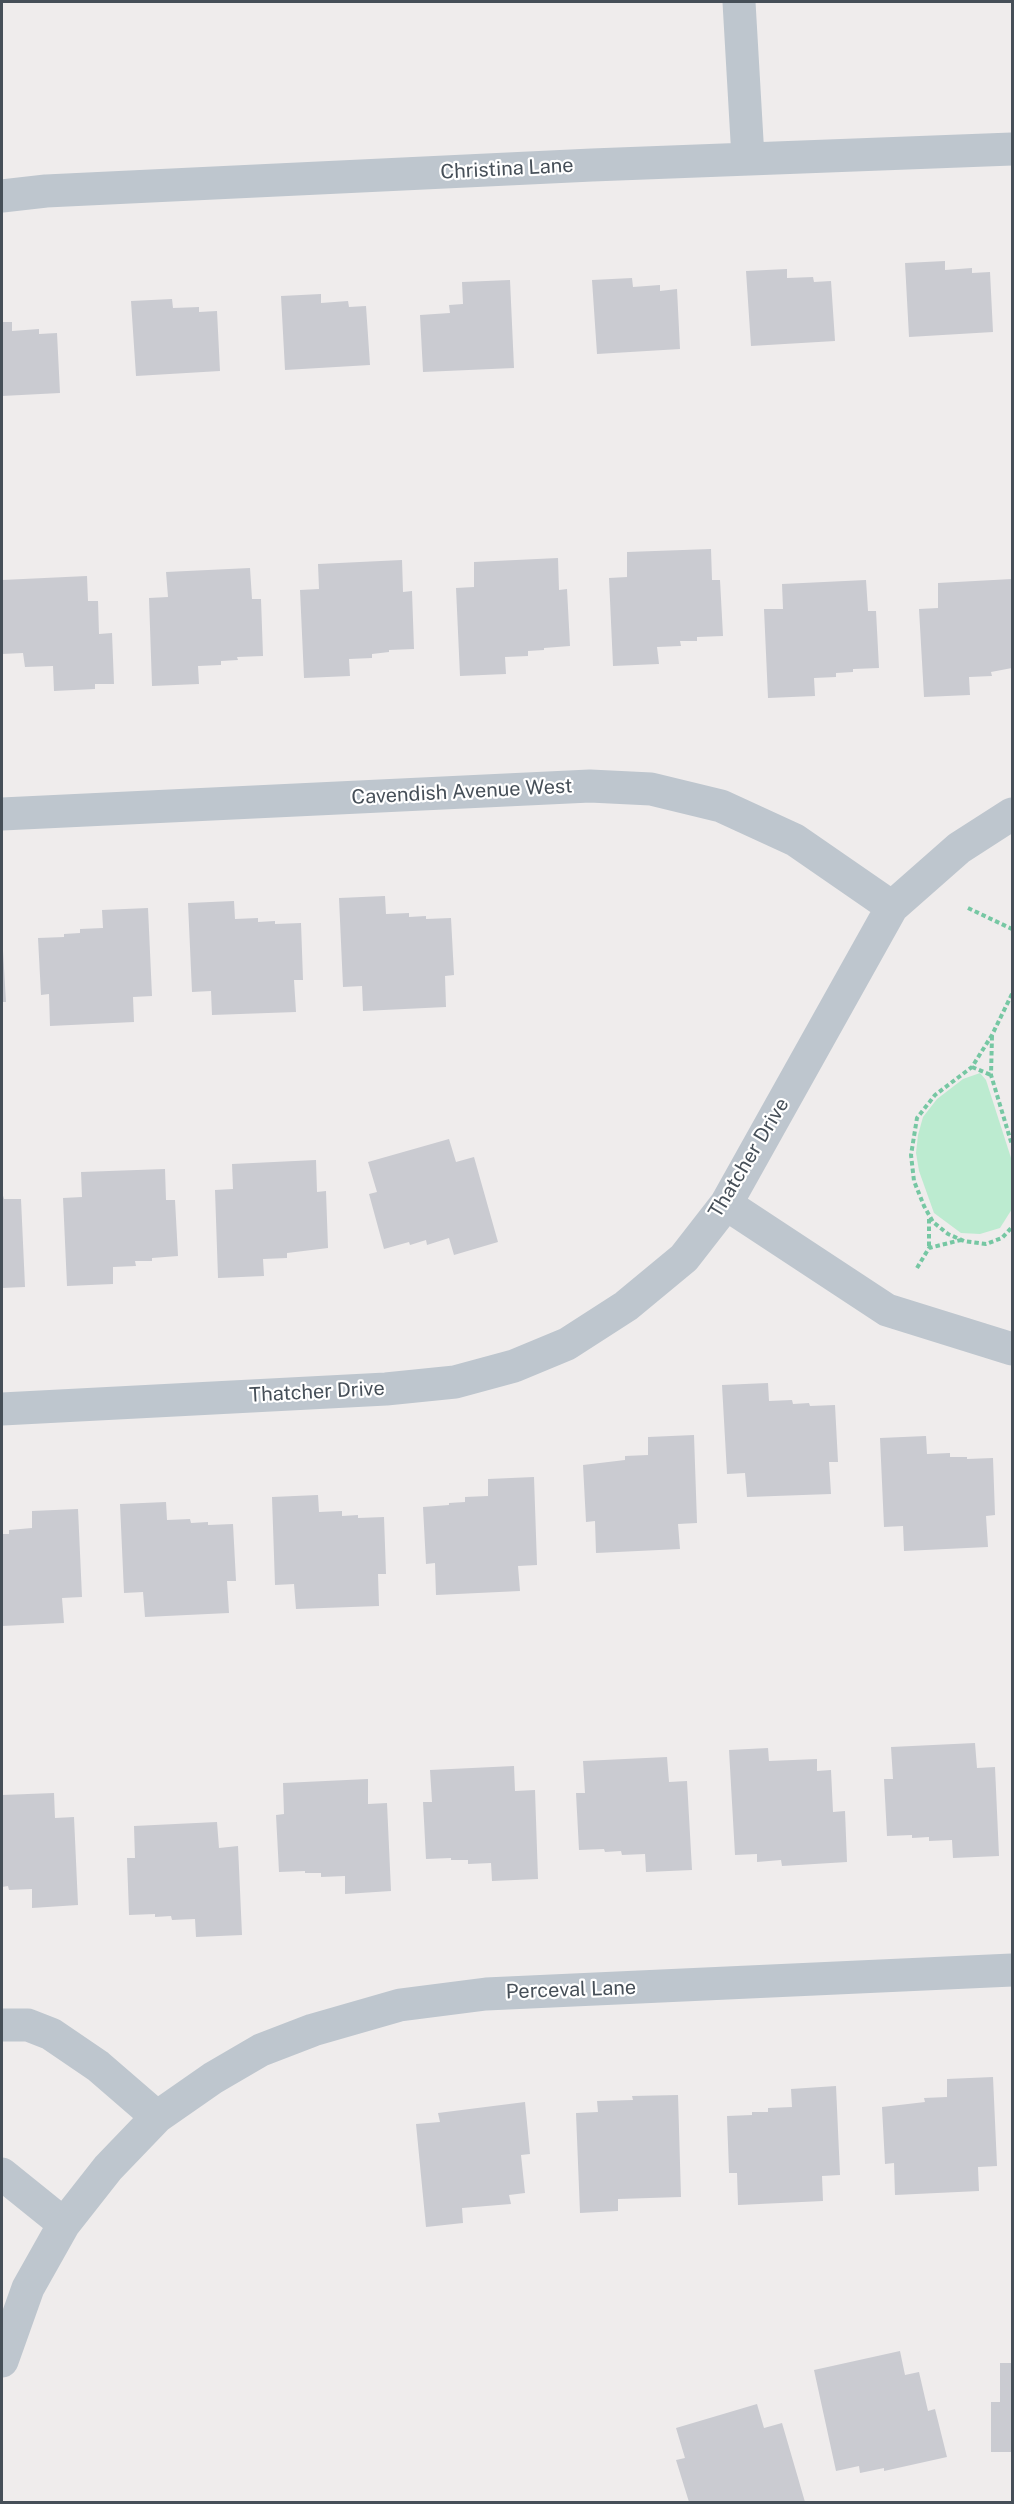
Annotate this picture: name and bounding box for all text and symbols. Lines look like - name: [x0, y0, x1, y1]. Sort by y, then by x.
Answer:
- street label: Christina Lane: [440, 154, 574, 184]
- street label: Cavendish Avenue West: [351, 774, 573, 810]
- street label: Thatcher Drive: [704, 1094, 794, 1222]
- street label: Thatcher Drive: [249, 1376, 385, 1408]
- street label: Perceval Lane: [505, 1976, 637, 2004]

